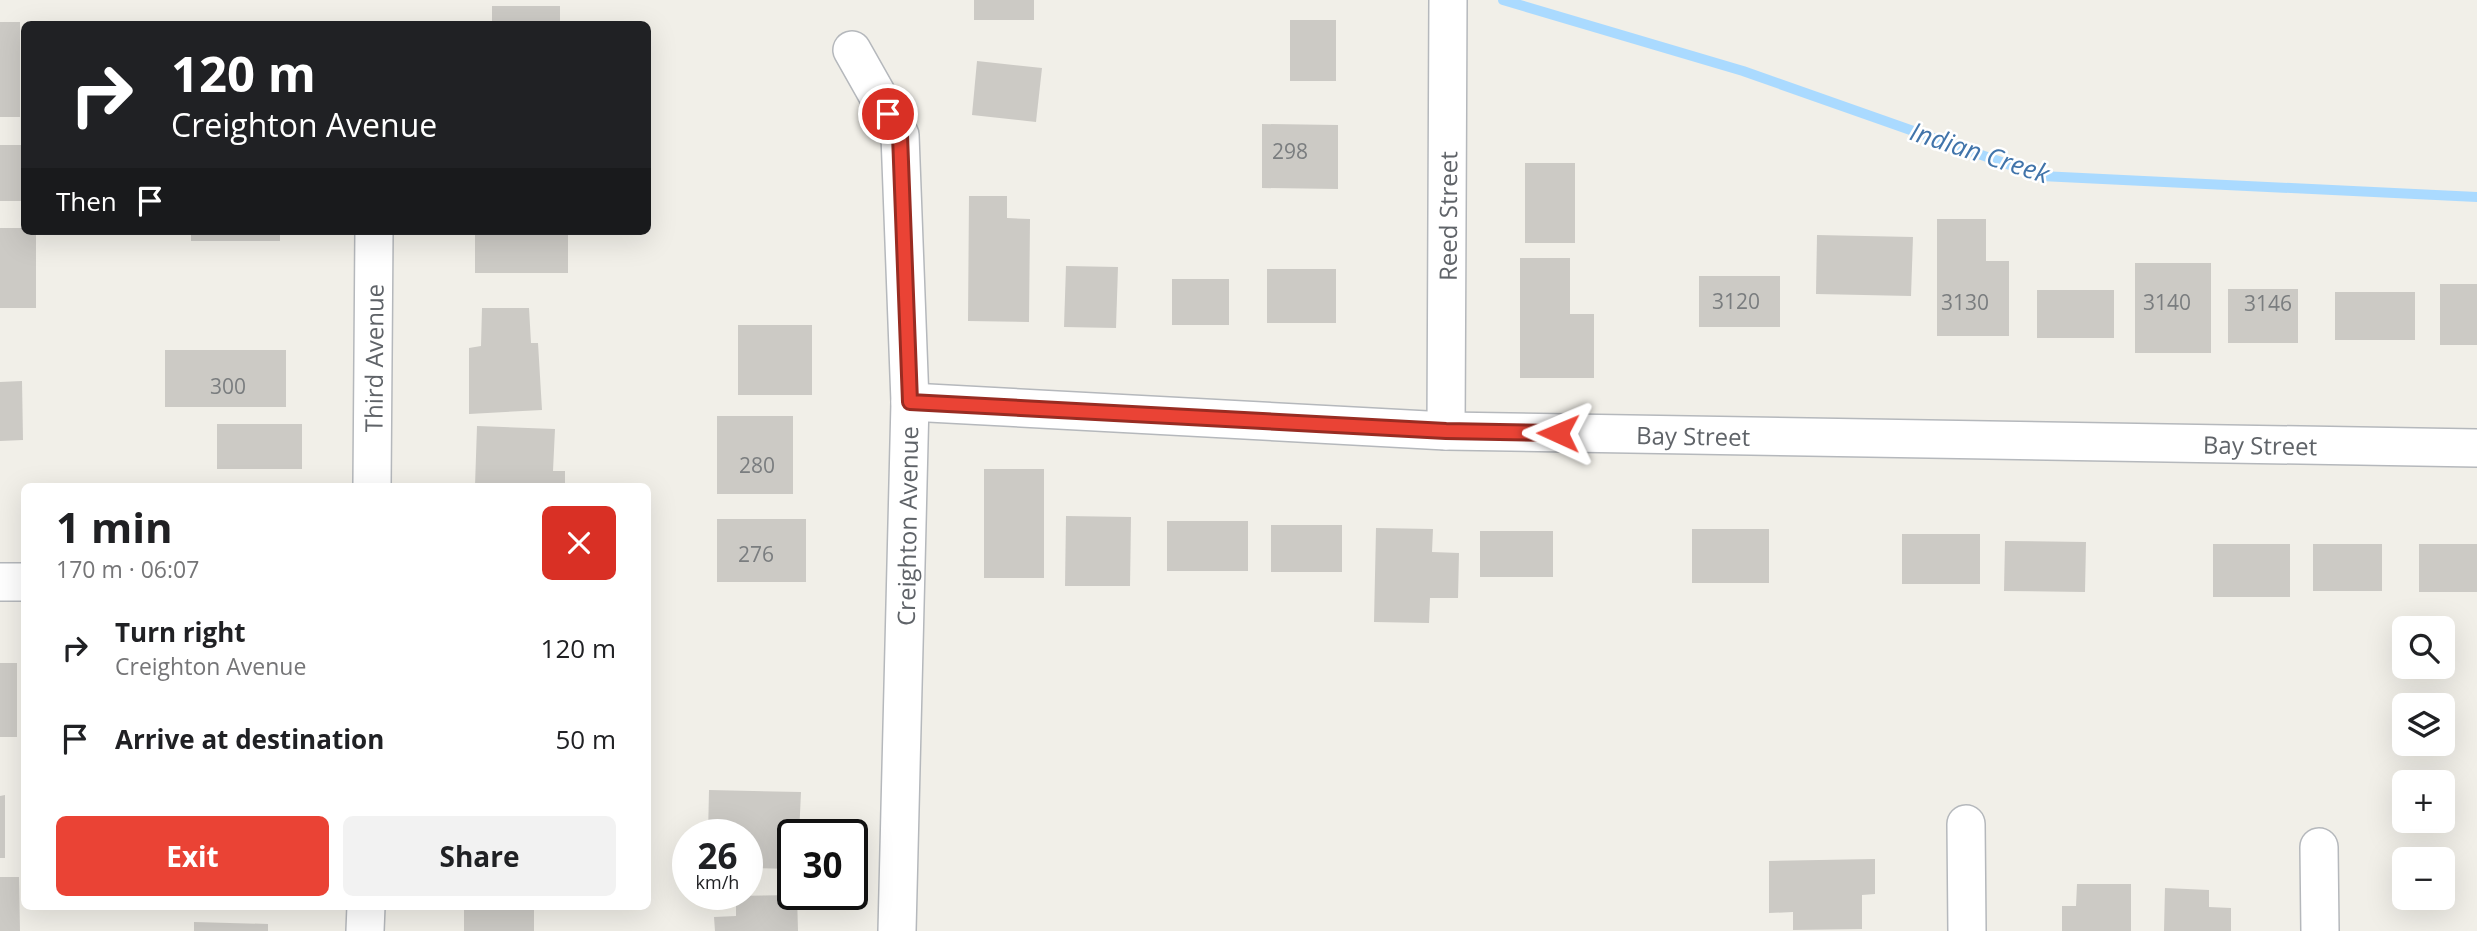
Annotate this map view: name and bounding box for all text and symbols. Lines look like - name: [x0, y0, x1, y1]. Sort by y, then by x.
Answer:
- text: 120 m: [171, 40, 316, 106]
- icon: right: [56, 49, 147, 140]
- pin: [858, 84, 918, 144]
- icon: arrive: [869, 95, 907, 133]
- text: Creighton Avenue: [171, 103, 437, 146]
- water label: Indian Creek: [1906, 113, 2055, 192]
- house number: 298: [1272, 137, 1308, 165]
- street label: Reed Street: [1430, 151, 1464, 281]
- icon: arrive: [131, 182, 169, 220]
- text: Then: [56, 183, 117, 219]
- street label: Third Avenue: [356, 284, 390, 432]
- house number: 3120: [1712, 287, 1760, 315]
- house number: 3130: [1941, 288, 1989, 316]
- house number: 3140: [2143, 288, 2191, 316]
- house number: 3146: [2244, 289, 2292, 317]
- house number: 300: [210, 372, 246, 400]
- position arrow: [1521, 396, 1595, 470]
- street label: Bay Street: [1636, 418, 1751, 453]
- street label: Creighton Avenue: [889, 426, 925, 626]
- street label: Bay Street: [2203, 427, 2317, 462]
- house number: 280: [739, 451, 775, 479]
- text: 1 min: [56, 498, 173, 555]
- button: close: [542, 506, 616, 580]
- house number: 276: [738, 540, 774, 568]
- text: 170 m · 06:07: [56, 553, 199, 585]
- text: Turn right: [115, 614, 246, 650]
- map controls: [2392, 616, 2455, 910]
- button: search: [2392, 616, 2455, 679]
- icon: right: [56, 629, 94, 667]
- text: 120 m: [541, 630, 616, 666]
- text: Creighton Avenue: [115, 650, 306, 682]
- button: layers: [2392, 693, 2455, 756]
- icon: arrive: [56, 720, 94, 758]
- text: Arrive at destination: [115, 721, 384, 757]
- text: 50 m: [555, 721, 616, 757]
- button: +: [2392, 770, 2455, 833]
- button: Exit: [56, 816, 329, 896]
- button: Share: [343, 816, 616, 896]
- speed limit sign: 30: [777, 819, 868, 910]
- text: 26: [697, 832, 738, 879]
- button: −: [2392, 847, 2455, 910]
- text: km/h: [696, 870, 739, 894]

